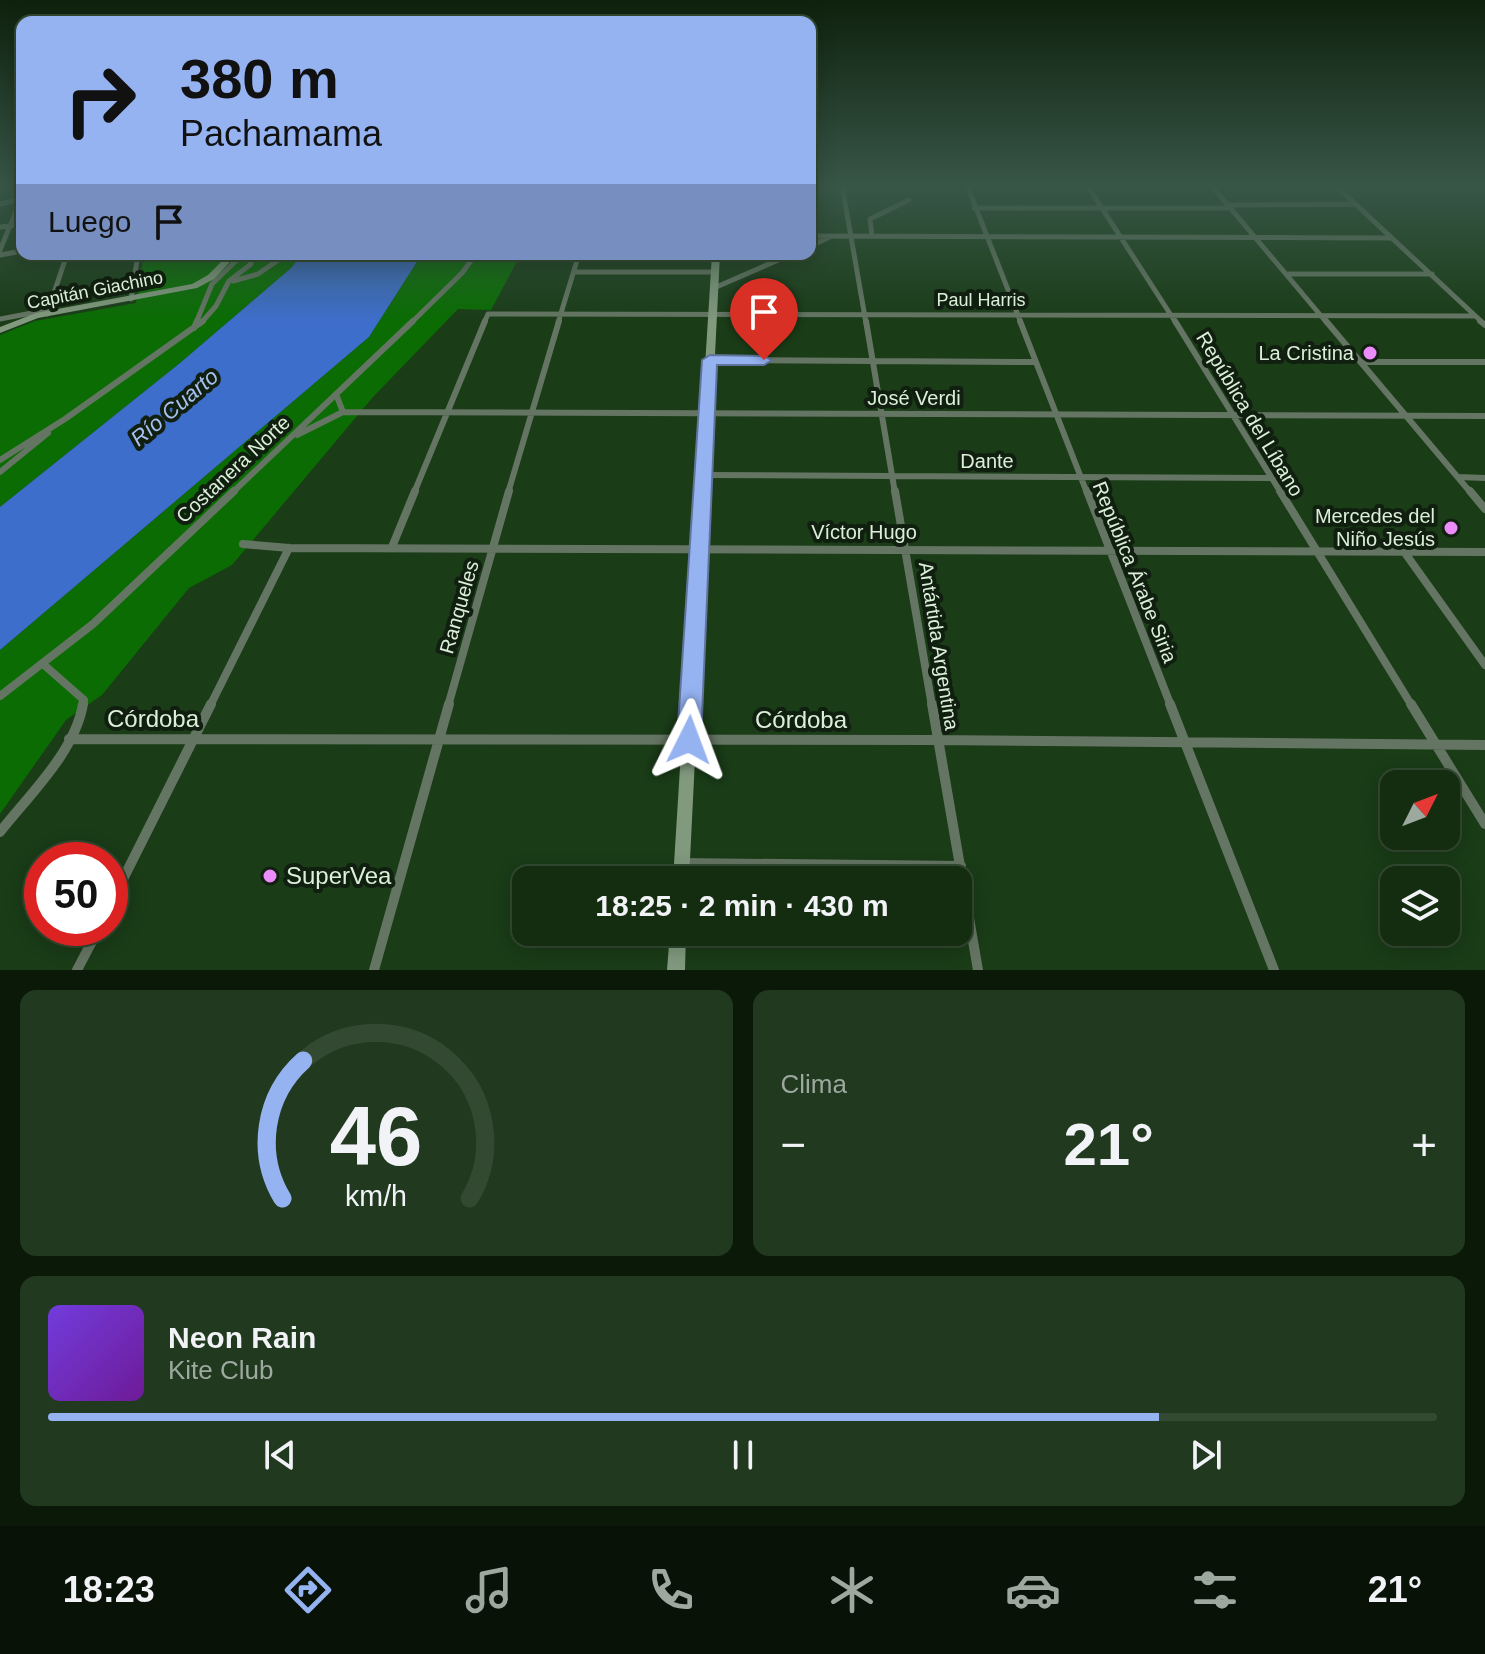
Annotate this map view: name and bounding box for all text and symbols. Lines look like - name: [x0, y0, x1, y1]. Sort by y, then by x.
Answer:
- text: 380 m: [180, 47, 339, 110]
- icon: right: [48, 48, 152, 152]
- text: Pachamama: [180, 113, 382, 154]
- icon: arrive: [147, 200, 191, 244]
- text: Luego: [48, 205, 131, 238]
- street label: Capitán Giachino: [25, 267, 165, 313]
- pin: [730, 278, 798, 360]
- icon: arrive: [742, 290, 786, 334]
- street label: Paul Harris: [936, 290, 1026, 310]
- street label: República del Líbano: [1192, 328, 1308, 500]
- place label: La Cristina: [1258, 342, 1355, 364]
- marker: La Cristina: [1361, 344, 1379, 362]
- water label: Río Cuarto: [126, 364, 223, 451]
- street label: José Verdi: [867, 387, 961, 409]
- street label: Costanera Norte: [172, 411, 294, 527]
- street label: Dante: [960, 450, 1014, 472]
- street label: República Árabe Siria: [1089, 478, 1182, 667]
- place label: Mercedes del Niño Jesús: [1315, 505, 1435, 550]
- marker: Mercedes del Niño Jesús: [1442, 519, 1460, 537]
- street label: Víctor Hugo: [811, 521, 917, 543]
- street label: Ranqueles: [435, 558, 483, 656]
- street label: Antártida Argentina: [915, 560, 963, 733]
- position arrow: [647, 698, 731, 782]
- street label: Córdoba: [107, 705, 200, 732]
- street label: Córdoba: [755, 706, 848, 733]
- north arrow: [1380, 770, 1460, 850]
- map controls: [1380, 770, 1460, 946]
- speed limit sign: 50: [24, 842, 128, 946]
- place label: SuperVea: [286, 862, 392, 889]
- button: layers: [1380, 866, 1460, 946]
- marker: SuperVea: [261, 867, 279, 885]
- text: 18:25 · 2 min · 430 m: [595, 889, 889, 922]
- text: Clima: [781, 1069, 847, 1099]
- text: 46: [330, 1090, 423, 1183]
- text: 21°: [1063, 1111, 1154, 1178]
- text: −: [781, 1120, 806, 1169]
- text: +: [1411, 1120, 1437, 1169]
- text: km/h: [345, 1180, 407, 1212]
- text: Neon Rain: [168, 1321, 316, 1354]
- text: Kite Club: [168, 1355, 274, 1385]
- icon: previous: [258, 1433, 302, 1477]
- icon: pause: [721, 1433, 765, 1477]
- icon: next: [1184, 1433, 1228, 1477]
- icon: directions: [280, 1562, 336, 1618]
- icon: music: [461, 1562, 517, 1618]
- icon: phone: [643, 1562, 699, 1618]
- icon: climate: [824, 1562, 880, 1618]
- icon: car: [1005, 1562, 1061, 1618]
- icon: filters: [1187, 1562, 1243, 1618]
- text: 18:23: [63, 1569, 155, 1610]
- text: 21°: [1368, 1569, 1422, 1610]

